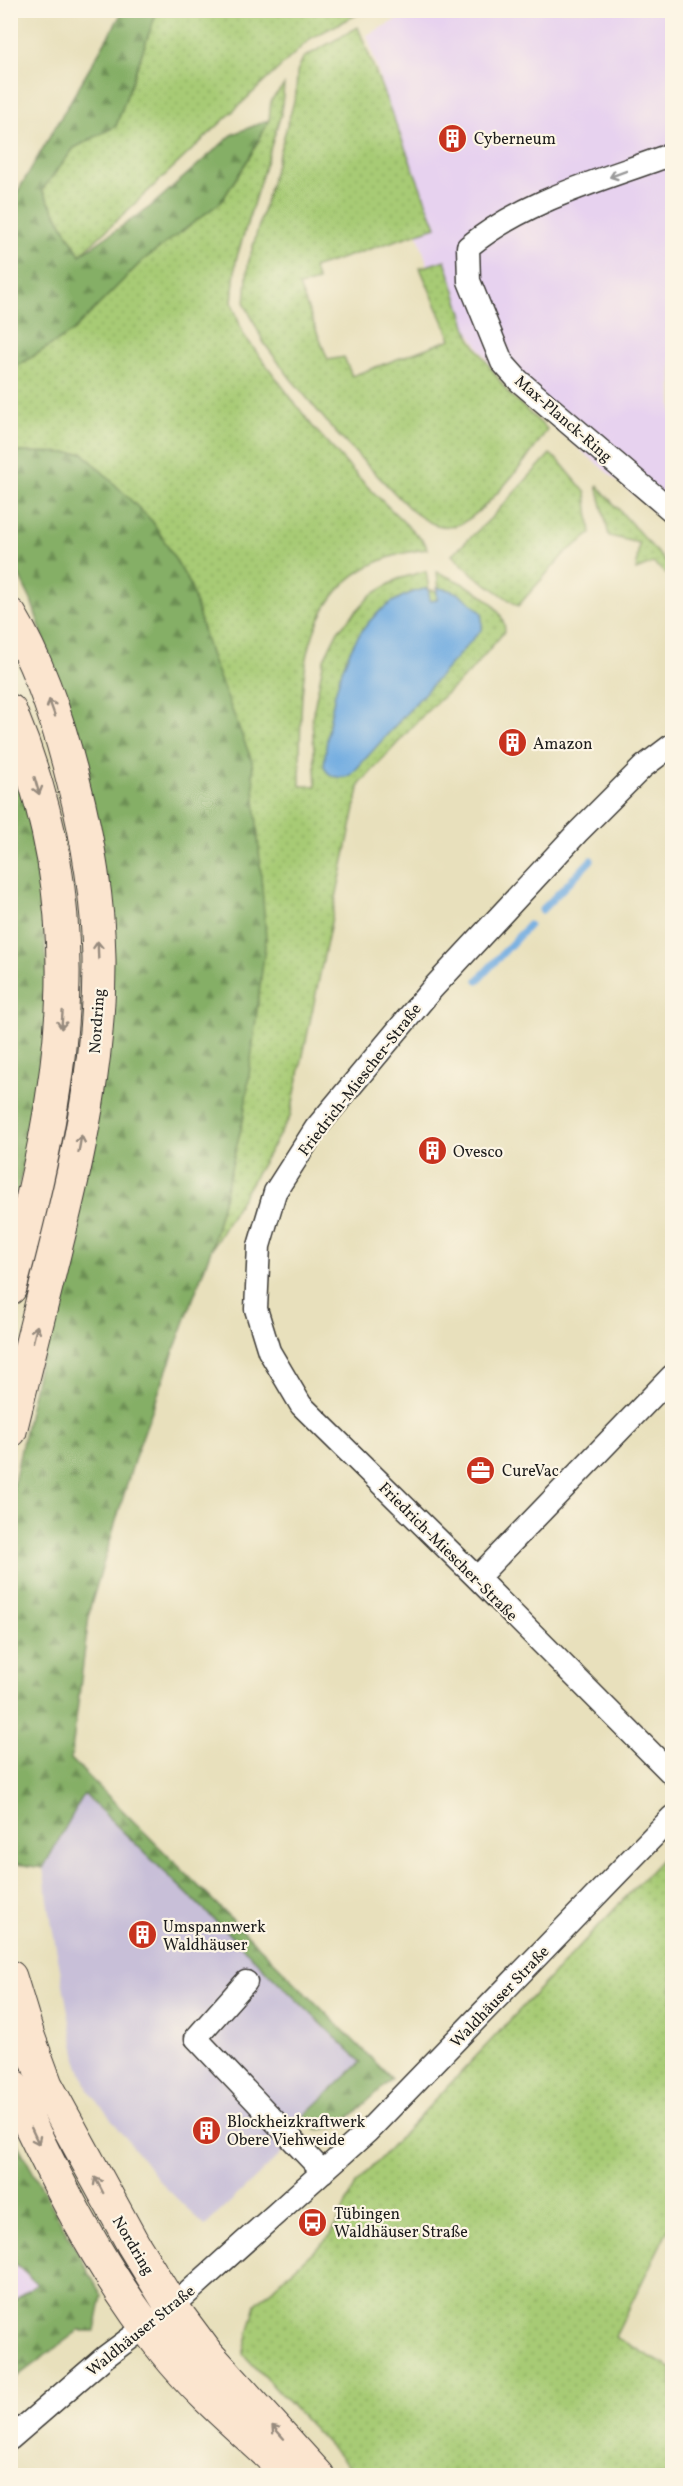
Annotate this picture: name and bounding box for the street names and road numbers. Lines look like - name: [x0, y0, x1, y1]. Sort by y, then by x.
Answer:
- street label: Max-Planck-Ring: [509, 371, 616, 468]
- street label: Nordring: [85, 988, 111, 1055]
- street label: Friedrich-Miescher-Straße: [294, 999, 427, 1161]
- street label: Friedrich-Miescher-Straße: [373, 1478, 522, 1627]
- street label: Waldhäuser Straße: [446, 1942, 555, 2053]
- street label: Nordring: [106, 2212, 159, 2280]
- street label: Waldhäuser Straße: [82, 2281, 200, 2382]

